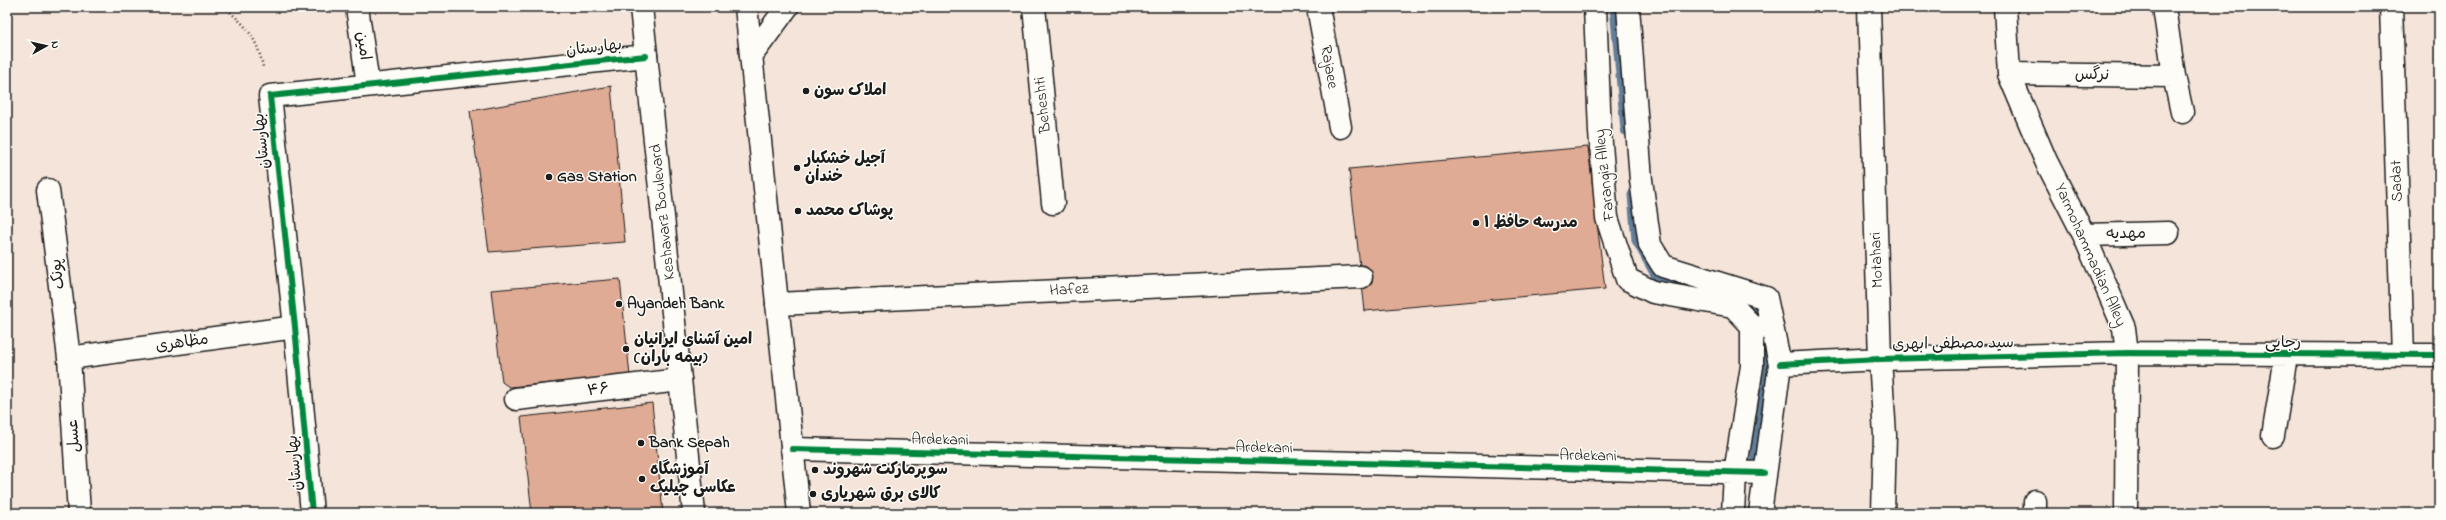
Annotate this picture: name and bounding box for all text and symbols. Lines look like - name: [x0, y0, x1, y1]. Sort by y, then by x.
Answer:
- north arrow: [26, 26, 66, 66]
- street label: امین: [349, 30, 377, 62]
- street label: بهارستان: [565, 33, 623, 63]
- text: N: [46, 40, 63, 50]
- street label: Rajaee: [1313, 43, 1345, 91]
- street label: نرگس: [2075, 63, 2109, 87]
- street label: Beheshti: [1028, 75, 1058, 135]
- place label: املاک سون: [814, 79, 886, 103]
- marker: املاک سون: [801, 86, 811, 96]
- street label: بهارستان: [247, 112, 277, 170]
- street label: Farangiz Alley: [1588, 128, 1622, 223]
- street label: Keshavarz Boulevard: [644, 143, 682, 281]
- place label: آجیل خشکبار خندان: [803, 147, 886, 189]
- street label: Sadat: [2384, 159, 2410, 202]
- marker: آجیل خشکبار خندان: [792, 163, 802, 173]
- place label: Gas Station: [557, 165, 637, 189]
- marker: Gas Station: [544, 172, 554, 182]
- street label: Yarmohammadian Alley: [2048, 179, 2132, 331]
- place label: پوشاک محمد: [806, 199, 893, 223]
- marker: پوشاک محمد: [793, 206, 803, 216]
- place label: مدرسه حافظ ۱: [1484, 211, 1578, 235]
- marker: مدرسه حافظ ۱: [1471, 218, 1481, 228]
- street label: مهدیه: [2106, 222, 2146, 246]
- street label: Motahari: [1864, 231, 1890, 288]
- street label: پونک: [44, 257, 72, 291]
- street label: Hafez: [1049, 277, 1090, 303]
- place label: Ayandeh Bank: [627, 292, 725, 317]
- marker: Ayandeh Bank: [614, 299, 624, 309]
- street label: مظاهری: [154, 327, 210, 359]
- place label: امین آشنای ایرانیان (بیمه باران): [633, 328, 752, 370]
- street label: سید مصطفی ابهری: [1892, 331, 2014, 357]
- street label: رجایی: [2265, 331, 2301, 355]
- marker: امین آشنای ایرانیان (بیمه باران): [621, 344, 631, 354]
- street label: ۴۶: [586, 377, 610, 403]
- street label: عسل: [61, 419, 87, 453]
- street label: Ardekani: [911, 428, 969, 453]
- place label: Bank Sepah: [648, 431, 730, 455]
- street label: بهارستان: [281, 434, 309, 492]
- street label: Ardekani: [1235, 436, 1293, 461]
- marker: Bank Sepah: [636, 438, 646, 448]
- street label: Ardekani: [1559, 444, 1617, 469]
- place label: آموزشگاه عکاسی چیلیک: [650, 458, 736, 500]
- place label: سوپرمارکت شهروند: [823, 458, 948, 482]
- marker: سوپرمارکت شهروند: [810, 465, 820, 475]
- marker: آموزشگاه عکاسی چیلیک: [637, 474, 647, 484]
- place label: کالای برق شهریاری: [821, 482, 941, 506]
- marker: کالای برق شهریاری: [808, 489, 818, 499]

